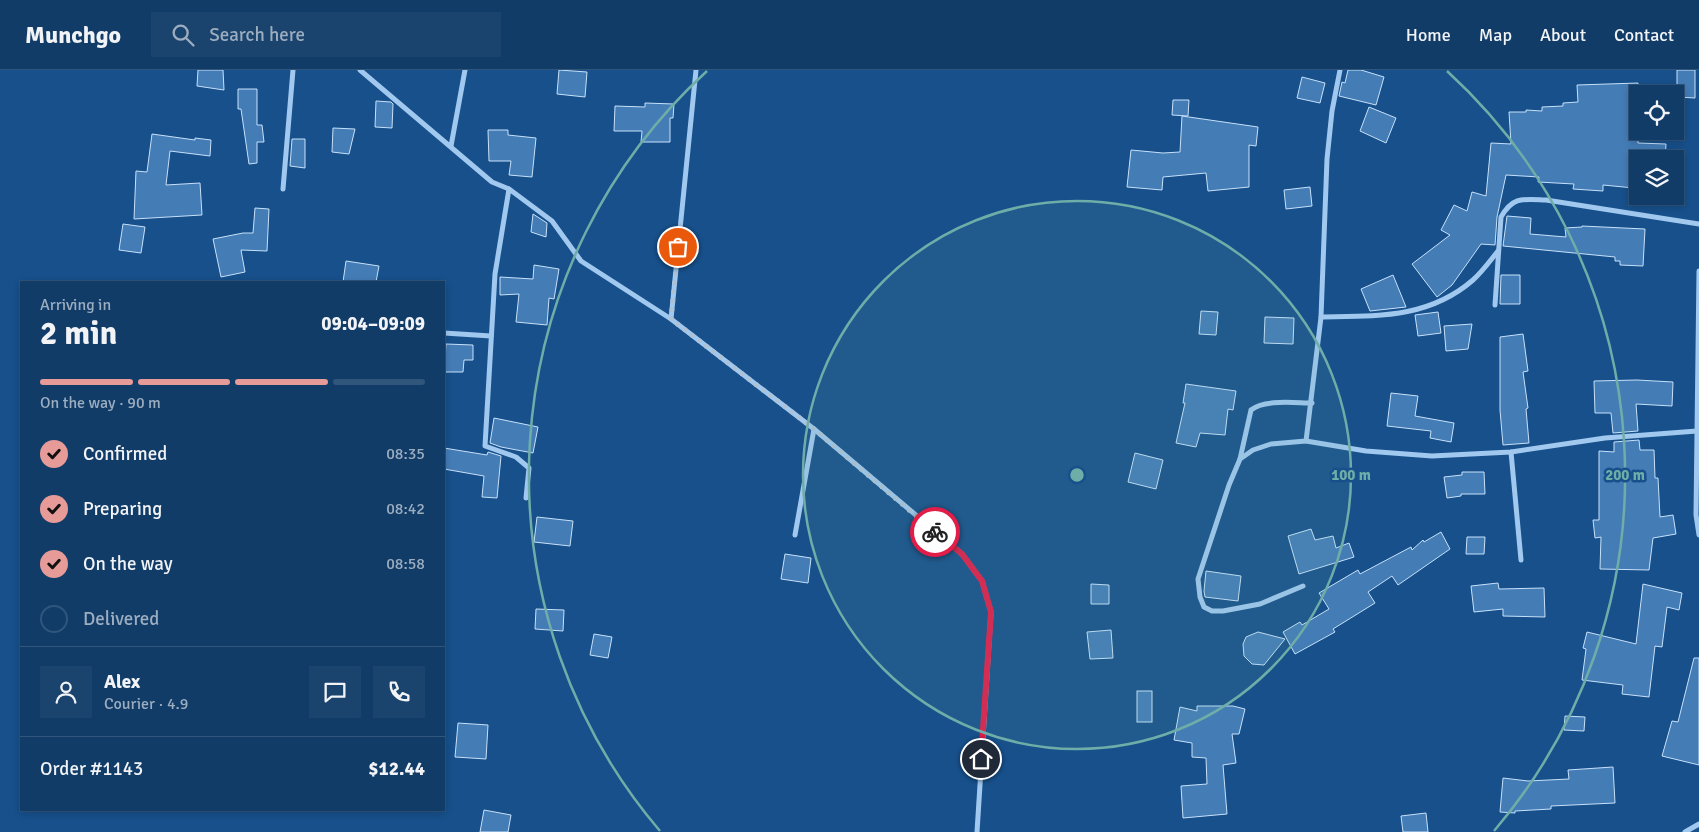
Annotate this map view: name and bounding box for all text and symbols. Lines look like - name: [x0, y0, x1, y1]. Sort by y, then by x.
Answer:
- search box: [151, 12, 501, 57]
- text: Munchgo: [25, 20, 121, 50]
- icon: search: [169, 21, 197, 49]
- text: Search here: [209, 23, 305, 47]
- text: Home: [1406, 24, 1451, 46]
- text: Map: [1479, 24, 1512, 46]
- text: About: [1540, 24, 1586, 46]
- text: Contact: [1614, 24, 1674, 46]
- map controls: [1629, 85, 1684, 205]
- button: locate: [1629, 85, 1684, 140]
- button: layers: [1629, 150, 1684, 205]
- pin: [657, 226, 699, 268]
- icon: bag: [664, 233, 692, 261]
- text: Arriving in: [40, 295, 111, 315]
- text: 09:04–09:09: [321, 312, 425, 336]
- text: 2 min: [40, 314, 117, 353]
- text: On the way · 90 m: [40, 393, 161, 413]
- icon: check: [40, 440, 68, 468]
- text: Confirmed: [83, 442, 167, 466]
- text: 08:35: [386, 444, 425, 464]
- centre of rings: [1068, 466, 1086, 484]
- text: 100 m: [1331, 466, 1371, 484]
- text: 200 m: [1605, 466, 1645, 484]
- icon: check: [40, 495, 68, 523]
- text: Preparing: [83, 497, 162, 521]
- text: 08:42: [386, 499, 425, 519]
- courier: [910, 507, 960, 557]
- icon: bike: [921, 518, 949, 546]
- icon: check: [40, 550, 68, 578]
- text: On the way: [83, 552, 173, 576]
- text: 08:58: [386, 554, 425, 574]
- text: Delivered: [83, 607, 159, 631]
- button: person: [40, 666, 92, 718]
- button: chat: [309, 666, 361, 718]
- button: phone: [373, 666, 425, 718]
- text: Alex: [104, 670, 140, 694]
- text: Courier · 4.9: [104, 694, 188, 714]
- pin: [960, 738, 1002, 780]
- icon: home: [967, 745, 995, 773]
- text: Order #1143: [40, 757, 143, 781]
- text: $12.44: [368, 757, 425, 781]

